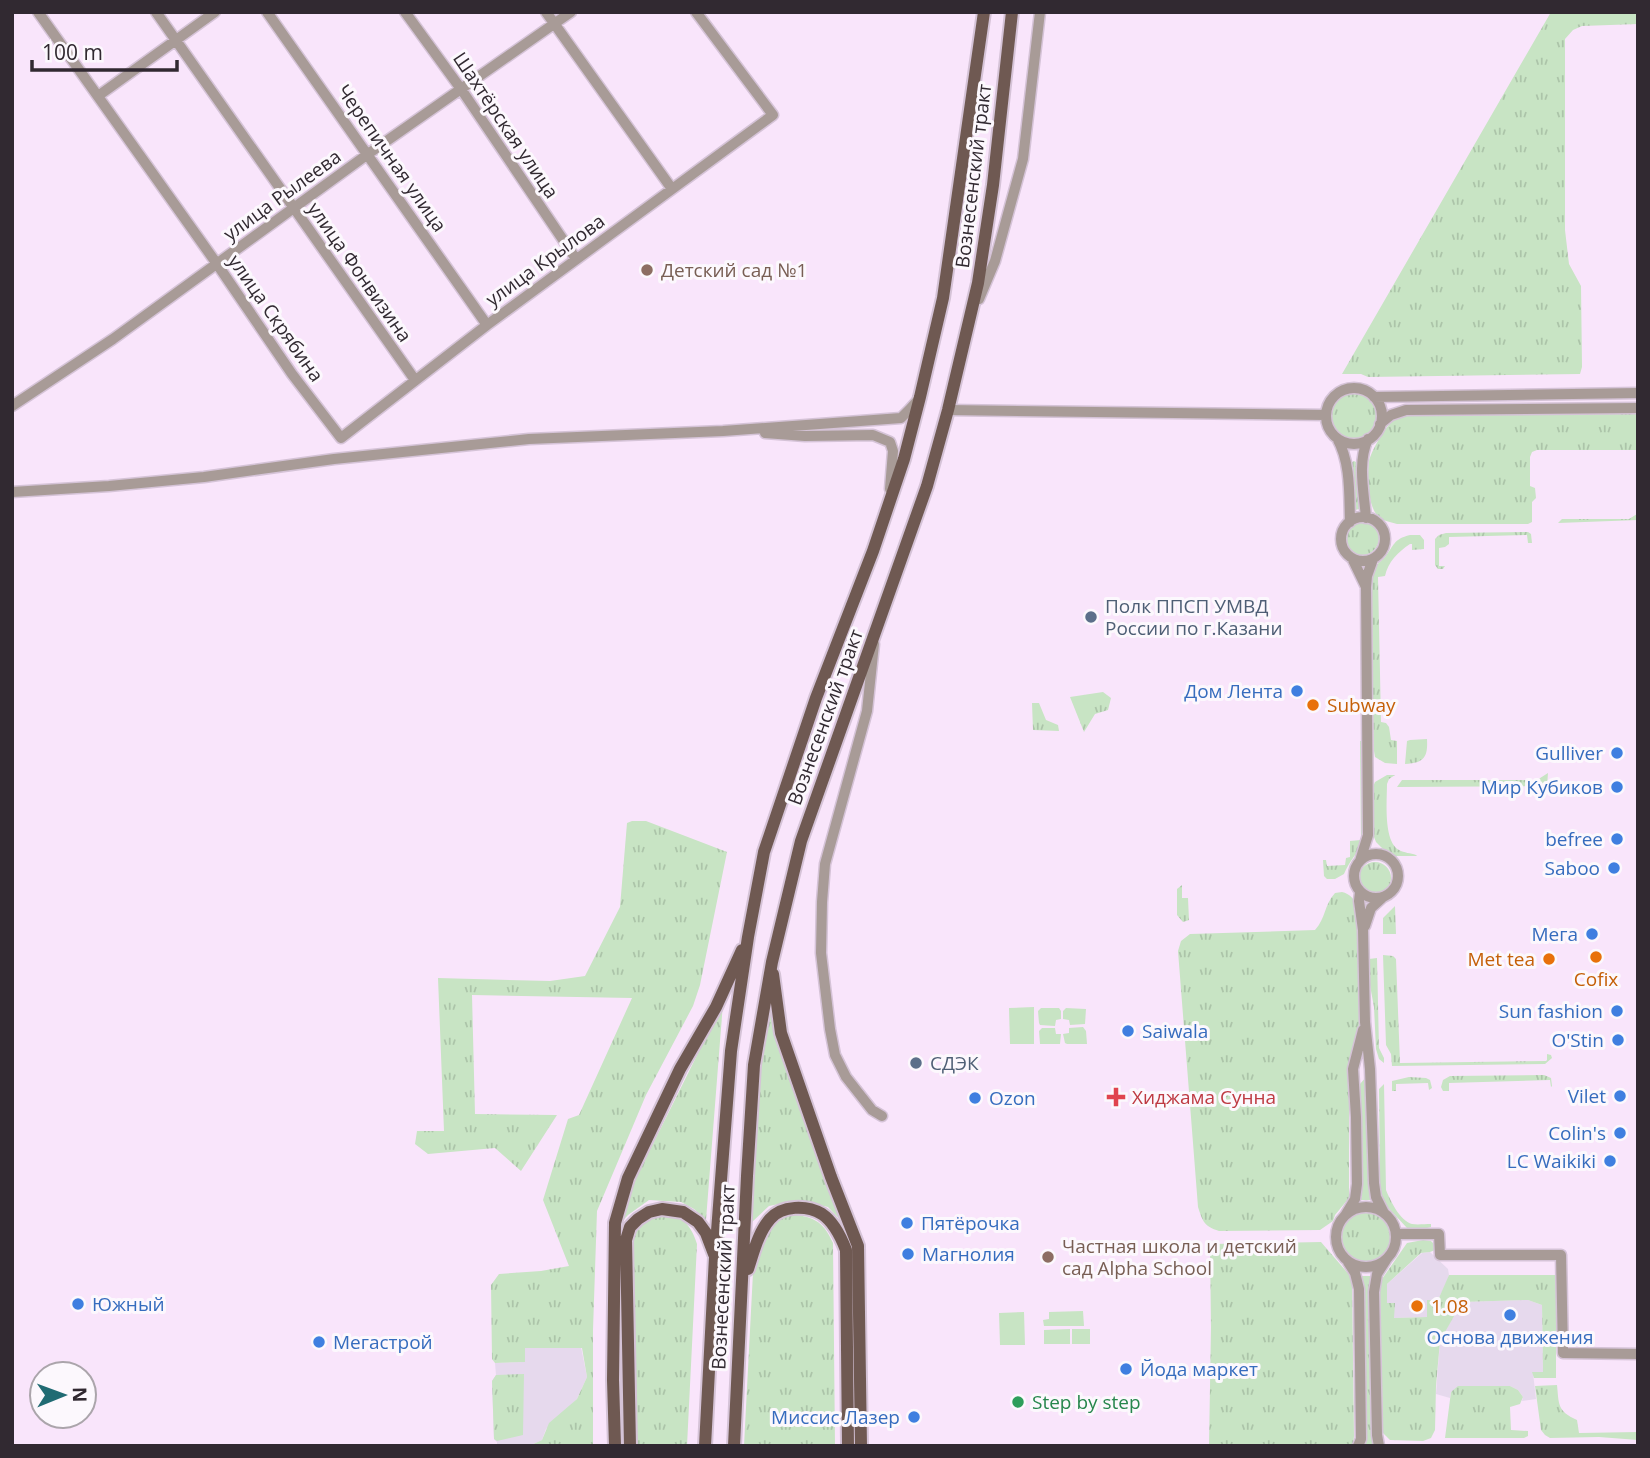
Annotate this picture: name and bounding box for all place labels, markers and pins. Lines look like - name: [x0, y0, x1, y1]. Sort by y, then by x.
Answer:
- place label: Детский сад №1: [661, 257, 807, 283]
- marker: Детский сад №1: [639, 262, 655, 278]
- place label: Полк ППСП УМВД России по г.Казани: [1105, 593, 1282, 641]
- marker: Полк ППСП УМВД России по г.Казани: [1083, 609, 1099, 625]
- place label: Дом Лента: [1184, 678, 1283, 704]
- marker: Дом Лента: [1289, 683, 1305, 699]
- place label: Subway: [1327, 692, 1396, 718]
- marker: Subway: [1305, 697, 1321, 713]
- place label: Gulliver: [1535, 740, 1603, 766]
- marker: Gulliver: [1609, 745, 1625, 761]
- place label: Мир Кубиков: [1481, 774, 1603, 800]
- marker: Мир Кубиков: [1609, 779, 1625, 795]
- place label: befree: [1545, 826, 1603, 852]
- marker: befree: [1609, 831, 1625, 847]
- place label: Saboo: [1545, 855, 1600, 881]
- marker: Saboo: [1606, 860, 1622, 876]
- place label: Мега: [1531, 921, 1578, 947]
- marker: Мега: [1584, 926, 1600, 942]
- place label: Met tea: [1468, 946, 1535, 972]
- marker: Cofix: [1588, 949, 1604, 965]
- marker: Met tea: [1541, 951, 1557, 967]
- place label: Cofix: [1574, 966, 1618, 992]
- place label: Sun fashion: [1499, 998, 1603, 1024]
- marker: Sun fashion: [1609, 1003, 1625, 1019]
- place label: Saiwala: [1142, 1018, 1208, 1044]
- marker: Saiwala: [1120, 1023, 1136, 1039]
- place label: O'Stin: [1551, 1027, 1604, 1053]
- marker: O'Stin: [1610, 1032, 1626, 1048]
- place label: СДЭК: [930, 1050, 979, 1076]
- marker: СДЭК: [908, 1055, 924, 1071]
- place label: Vilet: [1568, 1083, 1606, 1109]
- place label: Хиджама Сунна: [1132, 1084, 1276, 1110]
- place label: Ozon: [989, 1085, 1036, 1111]
- marker: Хиджама Сунна: [1106, 1087, 1126, 1107]
- marker: Vilet: [1612, 1088, 1628, 1104]
- marker: Ozon: [967, 1090, 983, 1106]
- place label: Colin's: [1548, 1120, 1606, 1146]
- marker: Colin's: [1612, 1125, 1628, 1141]
- place label: LC Waikiki: [1507, 1148, 1596, 1174]
- marker: LC Waikiki: [1602, 1153, 1618, 1169]
- place label: Пятёрочка: [921, 1210, 1020, 1236]
- marker: Пятёрочка: [899, 1215, 915, 1231]
- place label: Частная школа и детский сад Alpha School: [1062, 1233, 1297, 1281]
- place label: Магнолия: [922, 1241, 1015, 1267]
- marker: Магнолия: [900, 1246, 916, 1262]
- marker: Частная школа и детский сад Alpha School: [1040, 1249, 1056, 1265]
- place label: Южный: [92, 1291, 165, 1317]
- place label: 1.08: [1431, 1293, 1469, 1319]
- marker: Южный: [70, 1296, 86, 1312]
- marker: 1.08: [1409, 1298, 1425, 1314]
- marker: Основа движения: [1502, 1307, 1518, 1323]
- place label: Основа движения: [1427, 1324, 1593, 1350]
- place label: Мегастрой: [333, 1329, 433, 1355]
- marker: Мегастрой: [311, 1334, 327, 1350]
- place label: Йода маркет: [1140, 1356, 1258, 1382]
- marker: Йода маркет: [1118, 1361, 1134, 1377]
- place label: Step by step: [1032, 1389, 1141, 1415]
- marker: Step by step: [1010, 1394, 1026, 1410]
- place label: Миссис Лазер: [771, 1404, 900, 1430]
- marker: Миссис Лазер: [906, 1409, 922, 1425]

